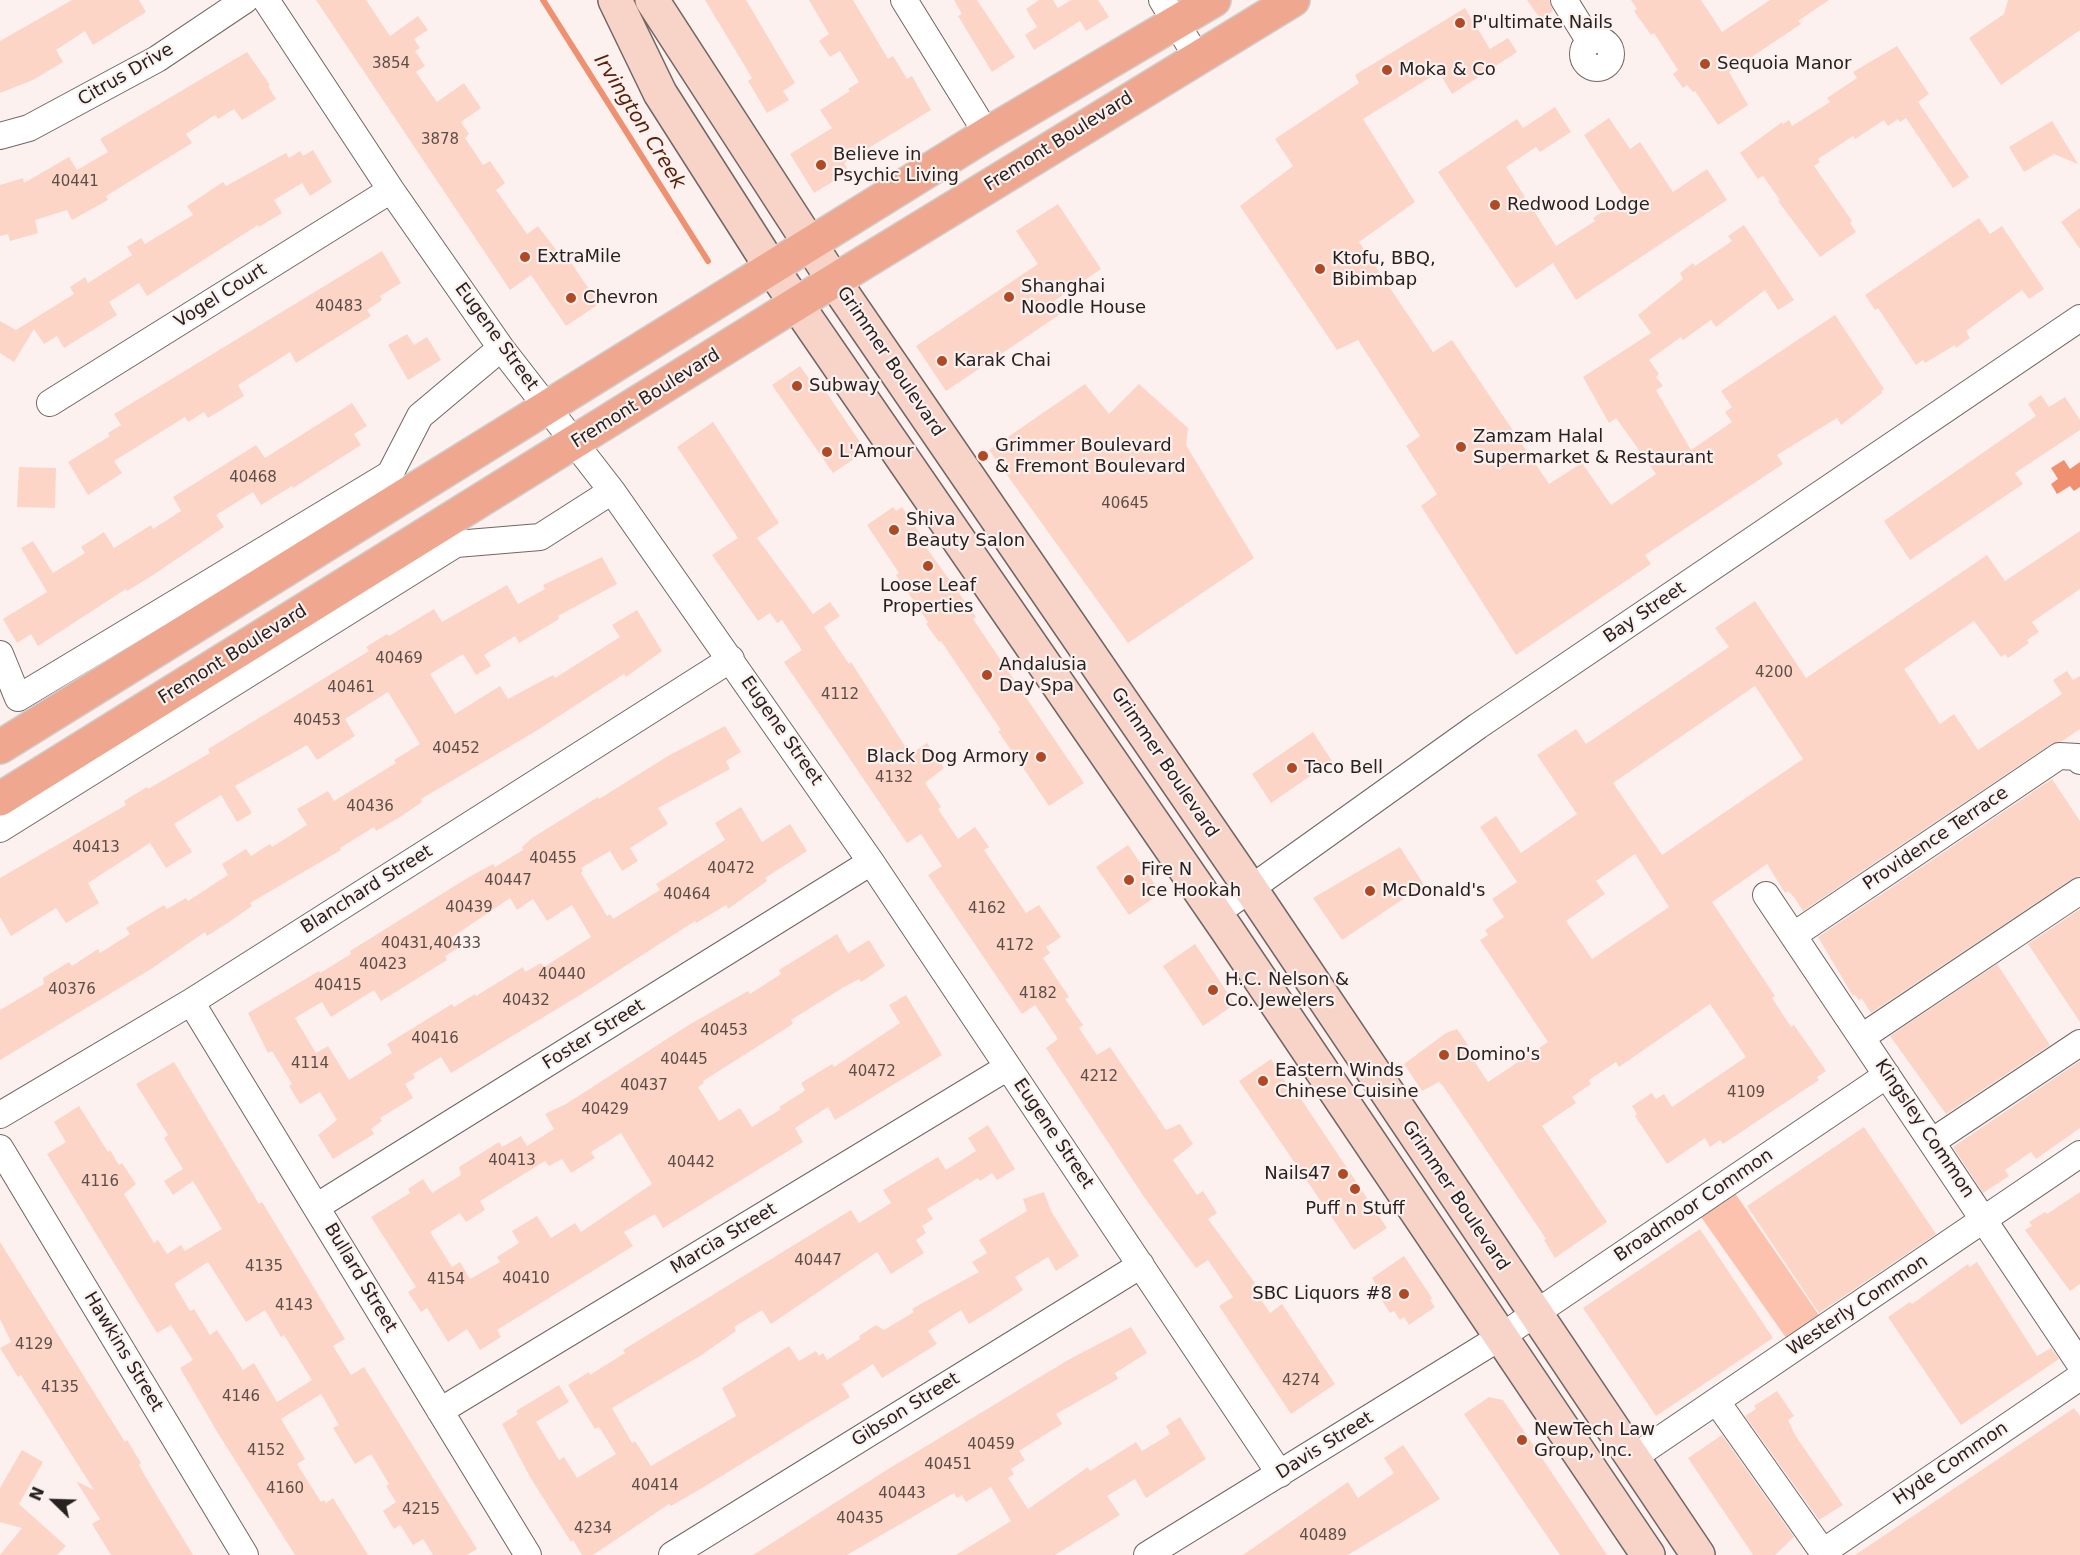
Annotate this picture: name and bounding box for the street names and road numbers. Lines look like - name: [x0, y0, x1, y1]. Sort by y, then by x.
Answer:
- street label: Citrus Drive: [74, 39, 178, 111]
- street label: Fremont Boulevard: [981, 88, 1137, 196]
- street label: Vogel Court: [171, 259, 271, 333]
- street label: Eugene Street: [450, 279, 542, 395]
- street label: Grimmer Boulevard: [832, 283, 948, 441]
- street label: Fremont Boulevard: [568, 345, 724, 453]
- street label: Bay Street: [1600, 578, 1690, 648]
- street label: Fremont Boulevard: [155, 601, 311, 709]
- street label: Eugene Street: [735, 672, 827, 790]
- street label: Grimmer Boulevard: [1106, 684, 1222, 842]
- street label: Providence Terrace: [1859, 782, 2013, 896]
- street label: Blanchard Street: [297, 841, 437, 939]
- street label: Foster Street: [539, 995, 649, 1075]
- street label: Kingsley Common: [1870, 1056, 1978, 1202]
- street label: Eugene Street: [1008, 1075, 1098, 1193]
- street label: Grimmer Boulevard: [1397, 1117, 1513, 1275]
- street label: Broadmoor Common: [1611, 1145, 1777, 1267]
- street label: Marcia Street: [667, 1199, 781, 1279]
- street label: Bullard Street: [319, 1219, 401, 1337]
- street label: Westerly Common: [1783, 1251, 1933, 1361]
- street label: Hawkins Street: [79, 1288, 167, 1416]
- street label: Gibson Street: [848, 1368, 964, 1452]
- street label: Davis Street: [1272, 1408, 1378, 1484]
- street label: Hyde Common: [1890, 1418, 2012, 1510]

